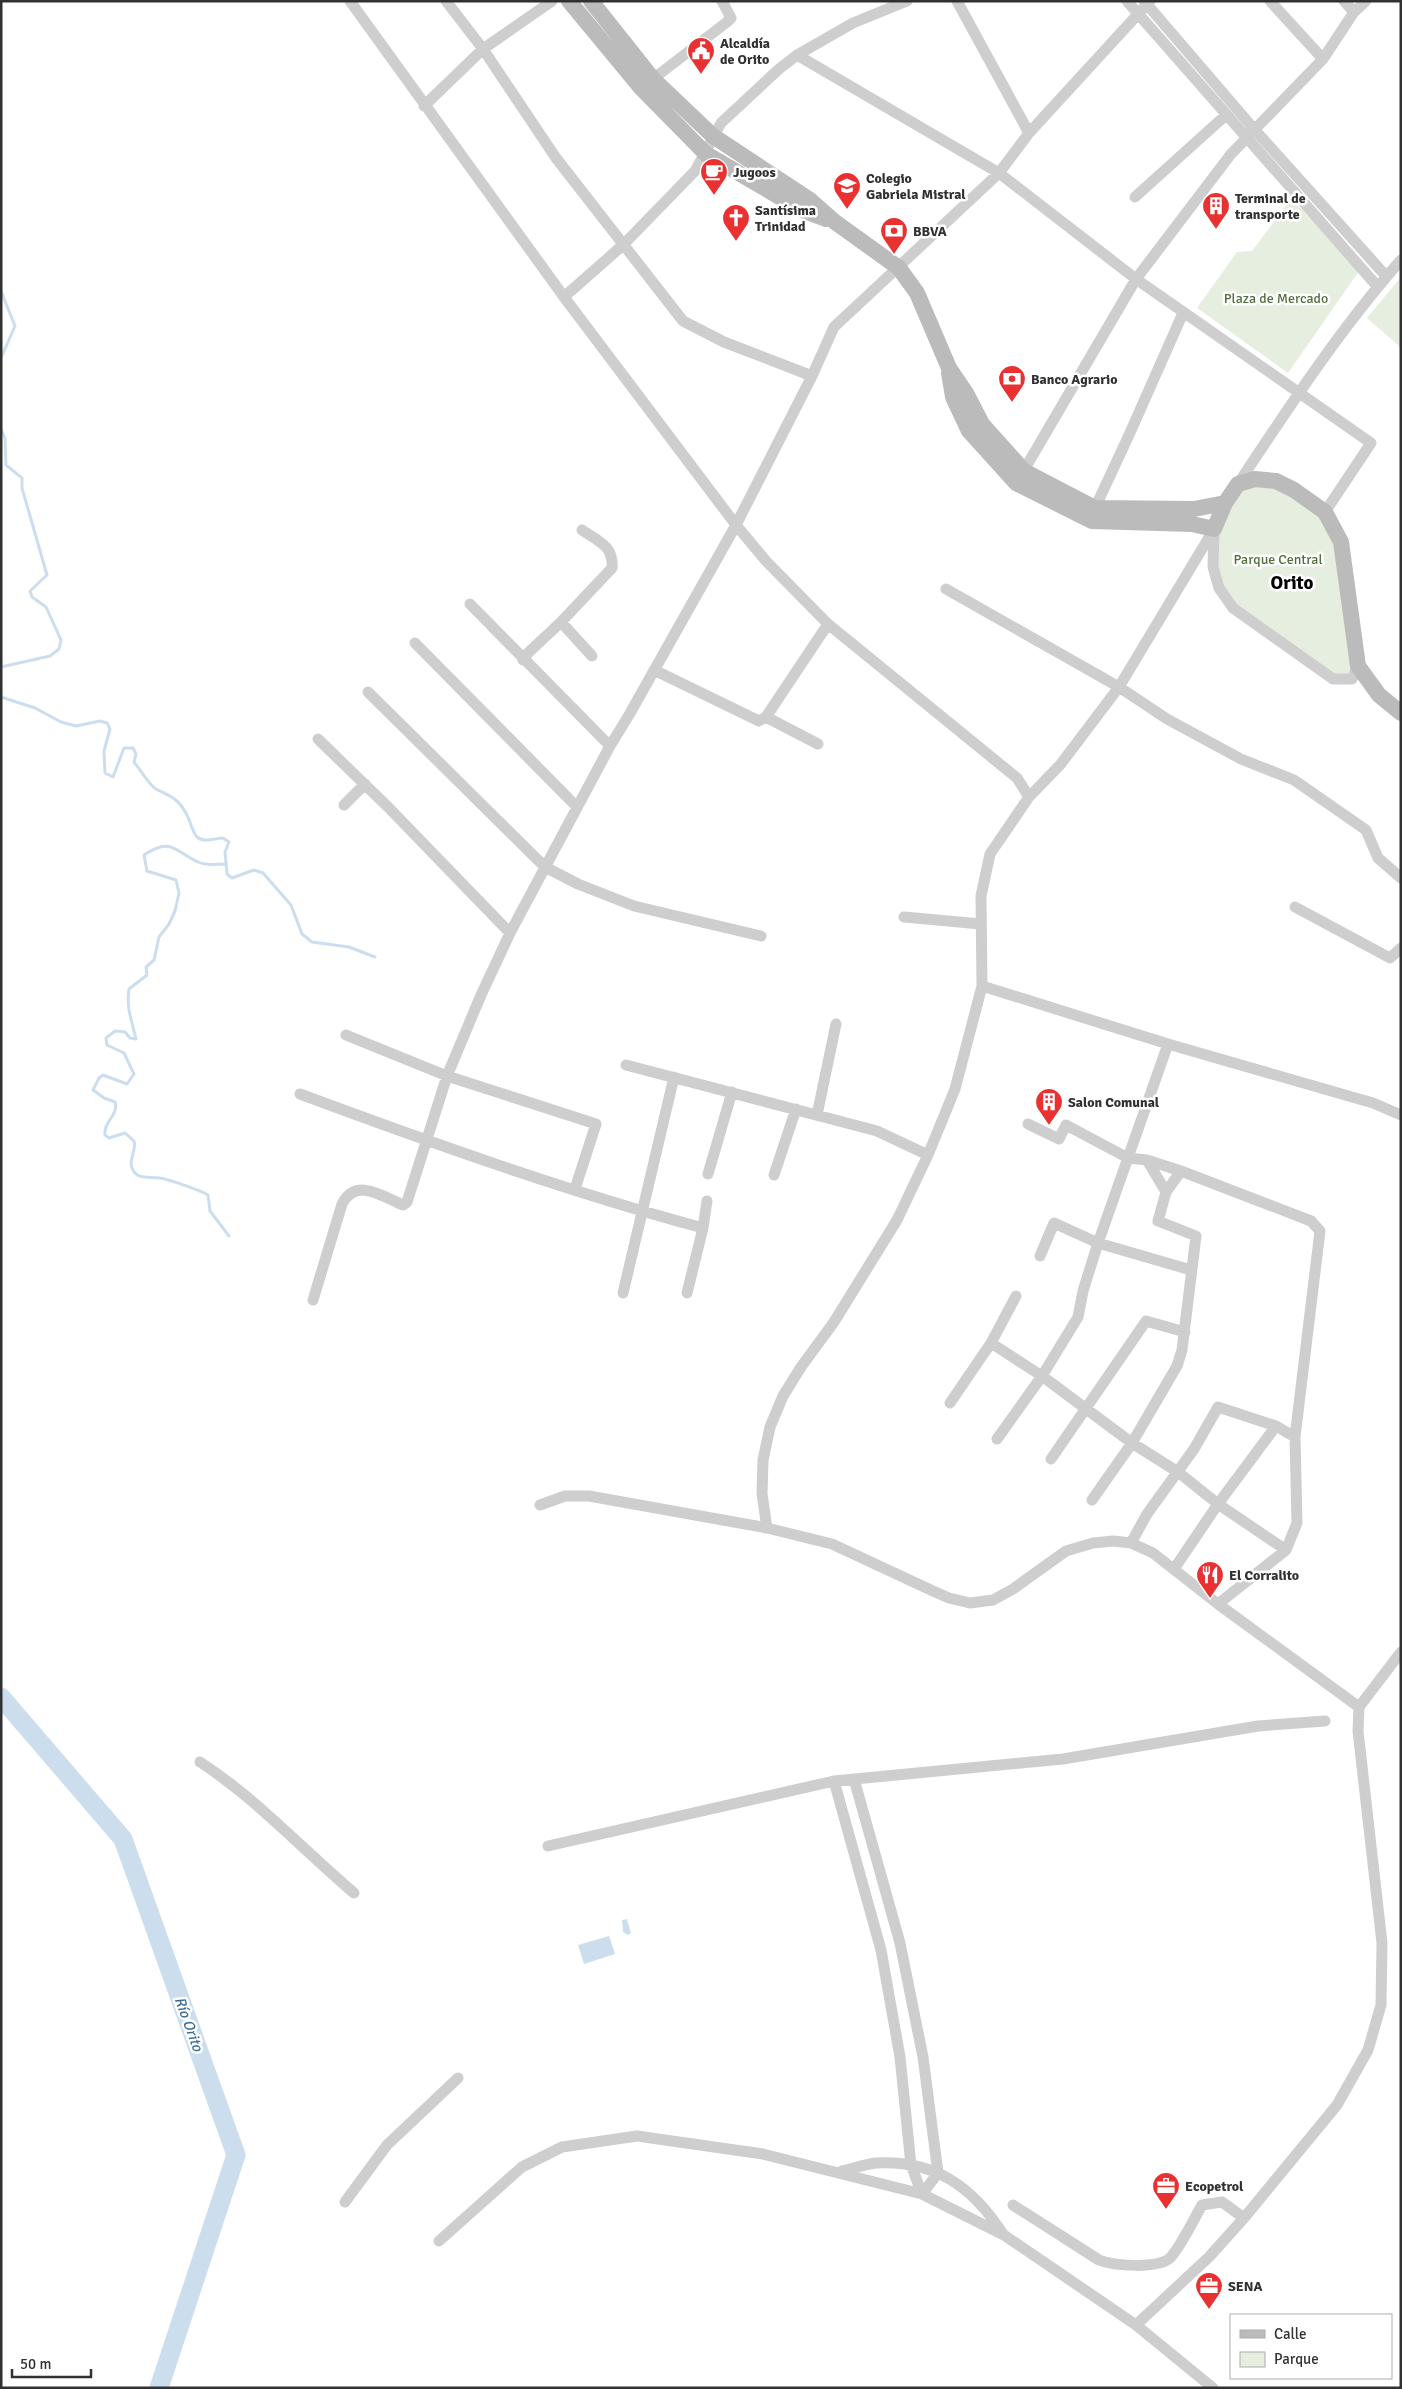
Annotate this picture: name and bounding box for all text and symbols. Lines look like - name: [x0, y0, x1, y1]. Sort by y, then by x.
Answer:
- place label: Alcaldía de Orito: [720, 35, 770, 68]
- public building icon: Alcaldía de Orito: [686, 36, 716, 75]
- cafe icon: Jugoos: [699, 157, 729, 196]
- place label: Jugoos: [733, 164, 776, 181]
- place label: Colegio Gabriela Mistral: [866, 170, 966, 203]
- school or university icon: Colegio Gabriela Mistral: [832, 171, 862, 210]
- place label: Terminal de transporte: [1234, 190, 1306, 223]
- building icon: Terminal de transporte: [1201, 191, 1231, 230]
- place label: Santísima Trinidad: [755, 202, 816, 235]
- church icon: Santísima Trinidad: [721, 203, 751, 242]
- bank icon: BBVA: [879, 216, 909, 255]
- place label: BBVA: [913, 223, 947, 240]
- park label: Plaza de Mercado: [1224, 290, 1328, 307]
- bank icon: Banco Agrario: [997, 364, 1027, 403]
- place label: Banco Agrario: [1031, 371, 1118, 388]
- park label: Parque Central: [1233, 551, 1323, 568]
- district label: Orito: [1270, 571, 1314, 595]
- building icon: Salon Comunal: [1034, 1087, 1064, 1126]
- place label: Salon Comunal: [1068, 1094, 1160, 1111]
- restaurant icon: El Corralito: [1195, 1560, 1225, 1599]
- place label: El Corralito: [1229, 1567, 1299, 1584]
- water label: Río Orito: [171, 1994, 208, 2055]
- office icon: Ecopetrol: [1151, 2171, 1181, 2210]
- place label: Ecopetrol: [1185, 2178, 1244, 2195]
- office icon: SENA: [1194, 2271, 1224, 2310]
- place label: SENA: [1228, 2278, 1263, 2295]
- legend: [1230, 2314, 1392, 2379]
- text: Calle: [1274, 2325, 1307, 2343]
- scale bar: [12, 2346, 91, 2378]
- text: Parque: [1274, 2350, 1319, 2368]
- text: 50 m: [20, 2355, 51, 2373]

